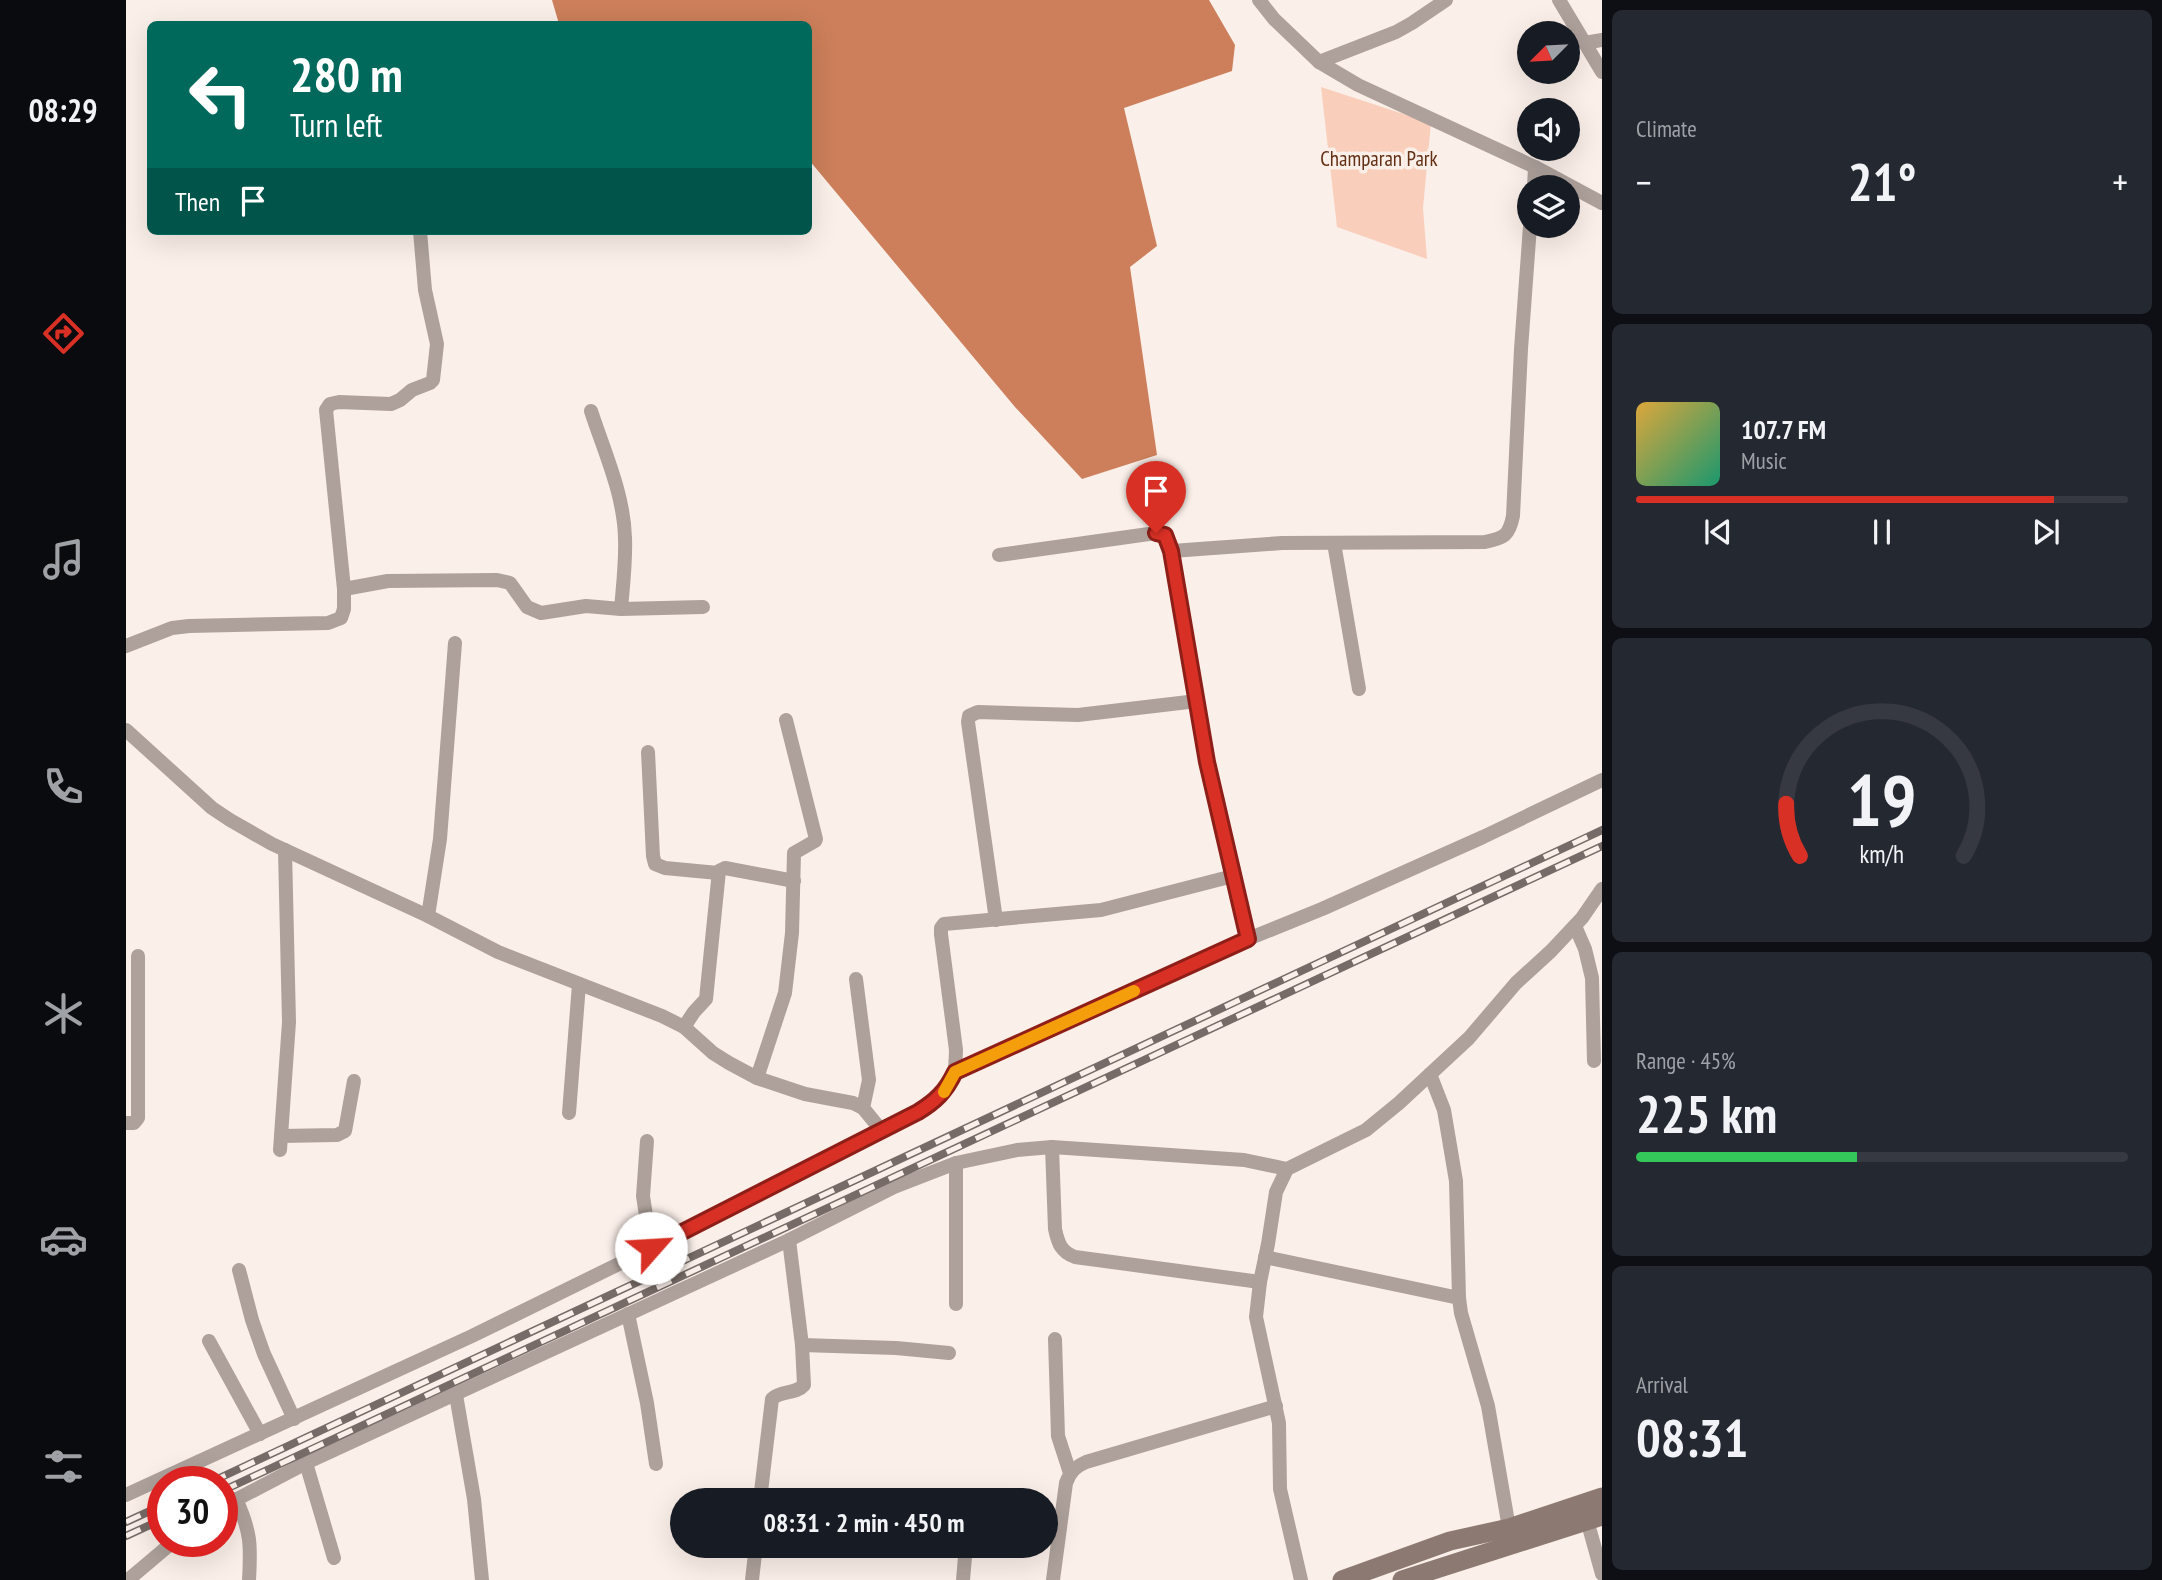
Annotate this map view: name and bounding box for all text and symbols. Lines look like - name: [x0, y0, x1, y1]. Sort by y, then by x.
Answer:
- north arrow: [1517, 21, 1580, 84]
- map controls: [1517, 21, 1580, 238]
- text: 280 m: [290, 42, 403, 106]
- icon: left: [175, 49, 266, 140]
- text: 08:29: [28, 89, 98, 131]
- button: sound: [1517, 98, 1580, 161]
- text: Turn left: [290, 104, 382, 146]
- text: Climate: [1636, 114, 1697, 143]
- park label: Champaran Park: [1320, 145, 1438, 172]
- text: 21°: [1848, 148, 1916, 215]
- text: −: [1636, 157, 1652, 206]
- text: +: [2112, 157, 2128, 206]
- button: layers: [1517, 175, 1580, 238]
- icon: arrive: [234, 182, 272, 220]
- text: Then: [175, 185, 220, 218]
- icon: directions: [39, 309, 88, 358]
- text: 107.7 FM: [1741, 413, 1826, 446]
- text: Music: [1741, 446, 1787, 475]
- pin: [1126, 461, 1186, 533]
- icon: arrive: [1137, 472, 1175, 510]
- icon: previous: [1699, 513, 1737, 551]
- icon: pause: [1863, 513, 1901, 551]
- icon: next: [2027, 513, 2065, 551]
- icon: music: [39, 535, 88, 584]
- text: 19: [1847, 752, 1917, 846]
- icon: phone: [39, 762, 88, 811]
- text: km/h: [1860, 838, 1904, 870]
- icon: climate: [39, 989, 88, 1038]
- text: Range · 45%: [1636, 1046, 1736, 1075]
- text: 225 km: [1636, 1080, 1777, 1147]
- position arrow: [614, 1211, 688, 1285]
- icon: car: [39, 1215, 88, 1264]
- text: Arrival: [1636, 1370, 1688, 1399]
- text: 08:31: [1636, 1404, 1748, 1471]
- icon: filters: [39, 1442, 88, 1491]
- speed limit sign: 30: [147, 1466, 238, 1557]
- text: 08:31 · 2 min · 450 m: [764, 1506, 964, 1539]

